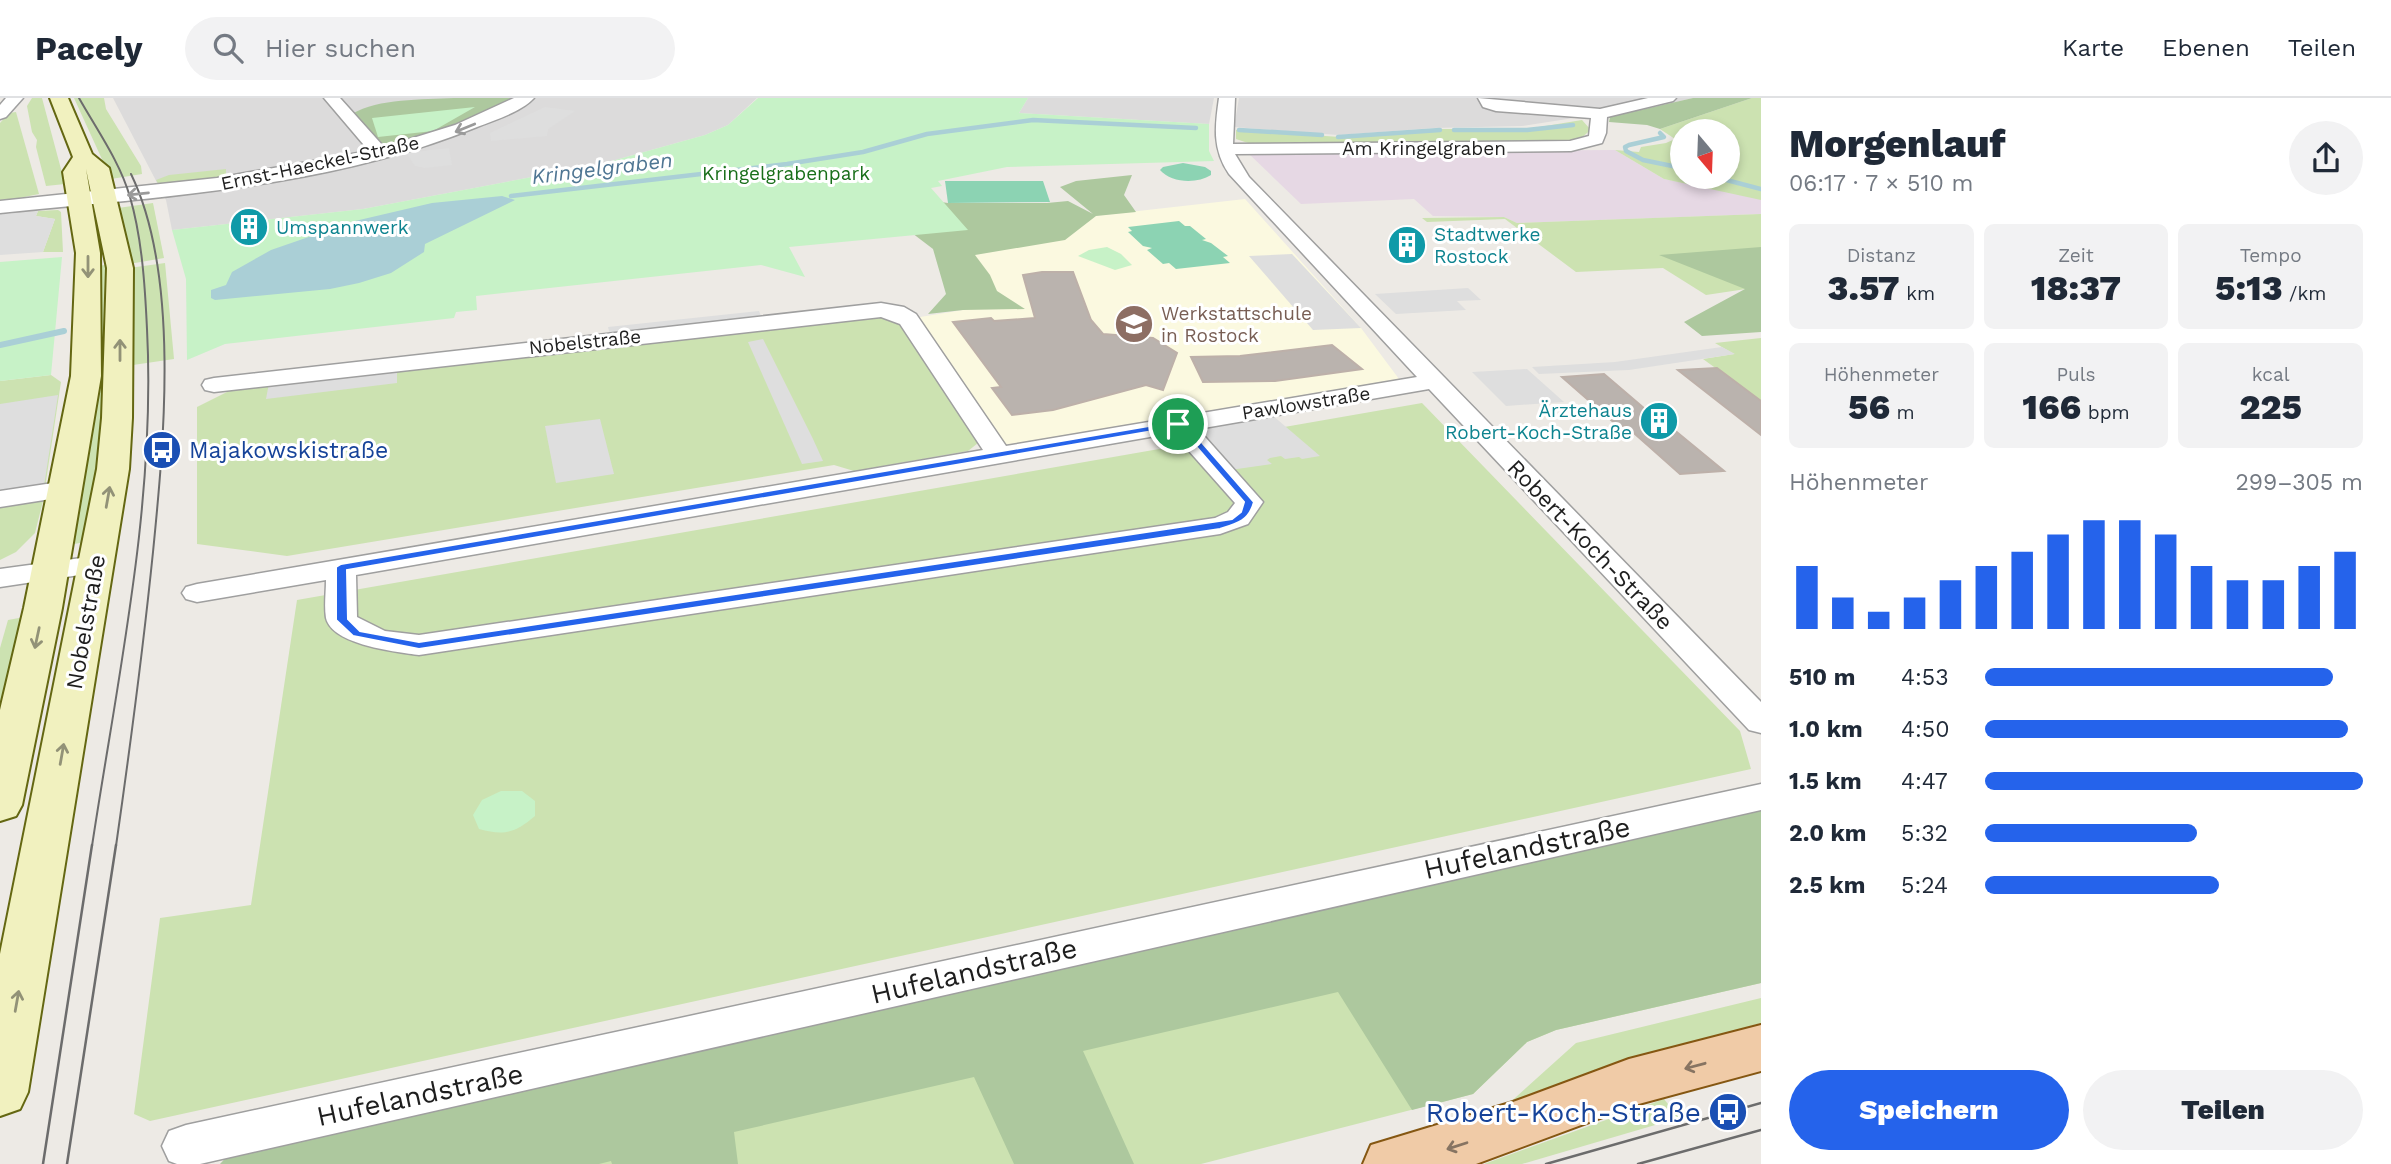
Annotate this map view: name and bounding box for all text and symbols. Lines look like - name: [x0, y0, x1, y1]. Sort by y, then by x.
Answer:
- search box: [185, 17, 675, 80]
- text: Pacely: [35, 29, 143, 68]
- icon: search: [209, 29, 247, 67]
- text: Hier suchen: [265, 33, 416, 63]
- text: Karte: [2062, 34, 2124, 62]
- text: Ebenen: [2162, 34, 2250, 62]
- text: Teilen: [2288, 34, 2356, 62]
- north arrow: [1670, 119, 1740, 189]
- map controls: [1670, 119, 1740, 189]
- button: share: [2289, 121, 2363, 195]
- one-way arrow: [454, 122, 476, 135]
- text: Morgenlauf: [1789, 122, 2006, 166]
- street label: Ernst-Haeckel-Straße: [219, 131, 421, 195]
- street label: Am Kringelgraben: [1342, 137, 1506, 160]
- water label: Kringelgraben: [530, 147, 674, 189]
- park label: Kringelgrabenpark: [702, 162, 870, 185]
- text: 06:17 · 7 × 510 m: [1789, 170, 1973, 197]
- one-way arrow: [128, 188, 150, 201]
- building icon: Umspannwerk: [228, 206, 270, 248]
- place label: Umspannwerk: [276, 216, 409, 239]
- place label: Stadtwerke Rostock: [1434, 223, 1540, 268]
- building icon: Stadtwerke Rostock: [1386, 224, 1428, 266]
- text: Distanz: [1847, 244, 1916, 267]
- text: Zeit: [2058, 244, 2094, 267]
- text: Tempo: [2240, 244, 2302, 267]
- one-way arrow: [81, 255, 95, 278]
- text: 3.57: [1828, 267, 1900, 309]
- text: 18:37: [2031, 267, 2121, 309]
- text: 5:13: [2215, 267, 2283, 309]
- text: km: [1900, 282, 1935, 305]
- text: /km: [2283, 282, 2326, 305]
- place label: Werkstattschule in Rostock: [1161, 302, 1312, 347]
- school or university icon: Werkstattschule in Rostock: [1113, 303, 1155, 345]
- street label: Nobelstraße: [528, 325, 642, 359]
- one-way arrow: [113, 339, 127, 362]
- text: Höhenmeter: [1824, 363, 1939, 386]
- text: Puls: [2056, 363, 2096, 386]
- text: kcal: [2252, 363, 2289, 386]
- street label: Pawlowstraße: [1240, 382, 1372, 424]
- text: 56: [1848, 386, 1890, 428]
- text: 166: [2022, 386, 2081, 428]
- text: 225: [2239, 386, 2302, 428]
- pin: [1148, 394, 1208, 454]
- place label: Ärztehaus Robert-Koch-Straße: [1445, 399, 1632, 444]
- building icon: Ärztehaus Robert-Koch-Straße: [1638, 400, 1680, 442]
- text: m: [1890, 401, 1915, 424]
- text: bpm: [2081, 401, 2130, 424]
- icon: arrive: [1159, 405, 1197, 443]
- bus stop icon: Majakowskistraße: [141, 429, 183, 471]
- place label: Majakowskistraße: [189, 437, 388, 464]
- street label: Robert-Koch-Straße: [1502, 454, 1678, 636]
- text: Höhenmeter: [1789, 469, 1928, 496]
- text: 299–305 m: [2235, 469, 2363, 496]
- one-way arrow: [102, 487, 115, 509]
- street label: Nobelstraße: [61, 552, 111, 692]
- one-way arrow: [29, 626, 43, 649]
- text: 510 m: [1789, 664, 1855, 691]
- text: 4:53: [1901, 664, 1949, 691]
- text: 1.0 km: [1789, 716, 1863, 743]
- text: 4:50: [1901, 716, 1950, 743]
- one-way arrow: [55, 743, 69, 766]
- text: 1.5 km: [1789, 768, 1862, 795]
- text: 4:47: [1901, 768, 1948, 795]
- street label: Hufelandstraße: [1421, 810, 1633, 886]
- text: 2.0 km: [1789, 820, 1867, 847]
- text: 5:32: [1901, 820, 1948, 847]
- text: 2.5 km: [1789, 872, 1865, 899]
- text: 5:24: [1901, 872, 1948, 899]
- street label: Hufelandstraße: [868, 931, 1080, 1011]
- one-way arrow: [11, 990, 24, 1013]
- street label: Hufelandstraße: [314, 1057, 526, 1133]
- one-way arrow: [1684, 1060, 1706, 1073]
- button: Speichern: [1789, 1070, 2069, 1150]
- button: Teilen: [2083, 1070, 2363, 1150]
- bus stop icon: Robert-Koch-Straße: [1707, 1091, 1749, 1133]
- place label: Robert-Koch-Straße: [1425, 1096, 1701, 1129]
- one-way arrow: [1446, 1141, 1468, 1153]

